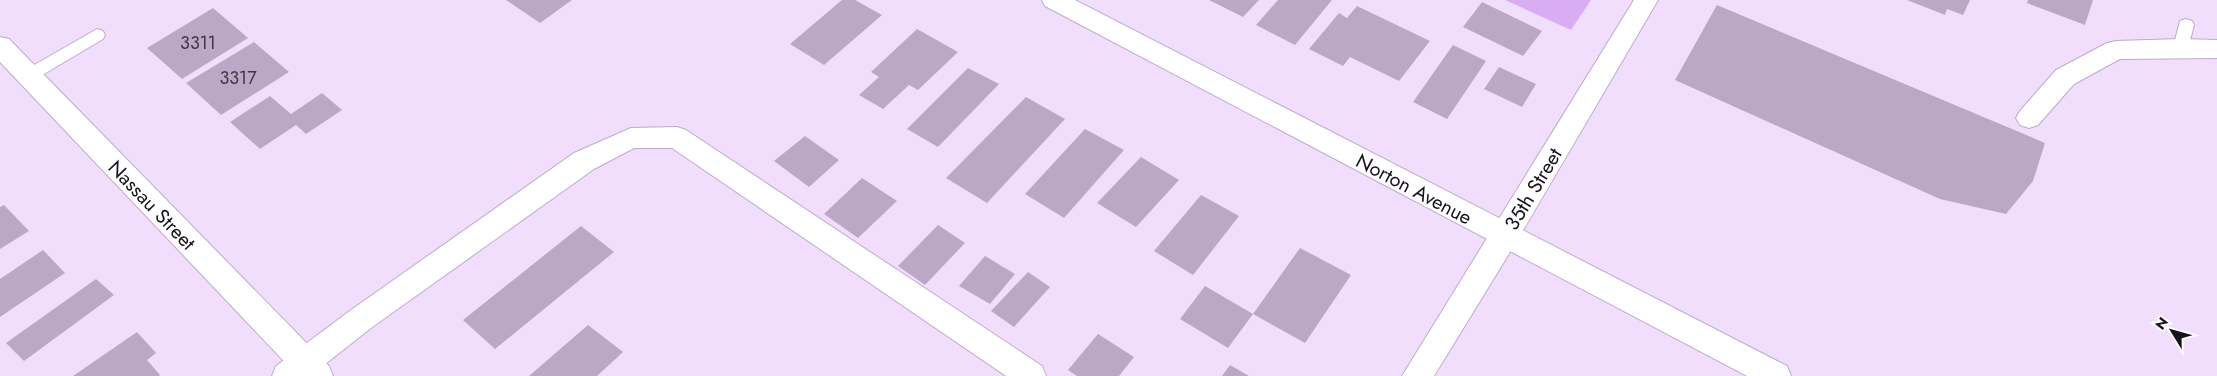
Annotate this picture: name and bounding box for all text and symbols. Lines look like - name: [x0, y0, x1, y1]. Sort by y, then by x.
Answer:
- house number: 3311: [180, 30, 216, 56]
- house number: 3317: [219, 65, 257, 91]
- street label: 35th Street: [1498, 143, 1569, 236]
- street label: Norton Avenue: [1351, 147, 1477, 232]
- street label: Nassau Street: [101, 154, 202, 257]
- north arrow: [2147, 306, 2197, 356]
- text: N: [2150, 313, 2173, 334]

